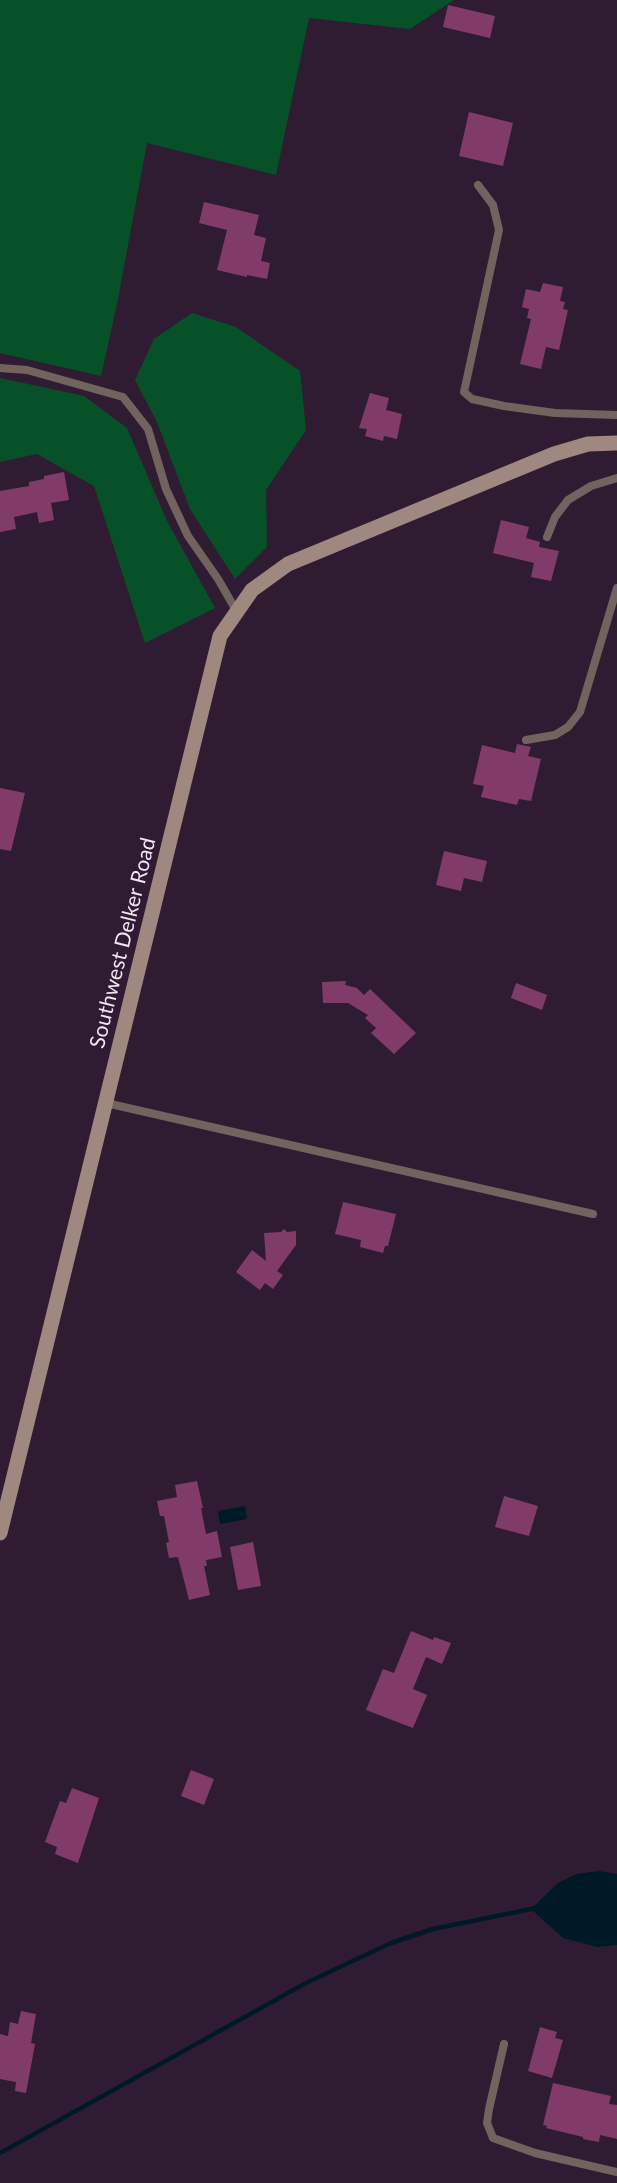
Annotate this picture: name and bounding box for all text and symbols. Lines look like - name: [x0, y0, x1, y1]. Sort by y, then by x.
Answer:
- street label: Southwest Delker Road: [85, 835, 161, 1051]

